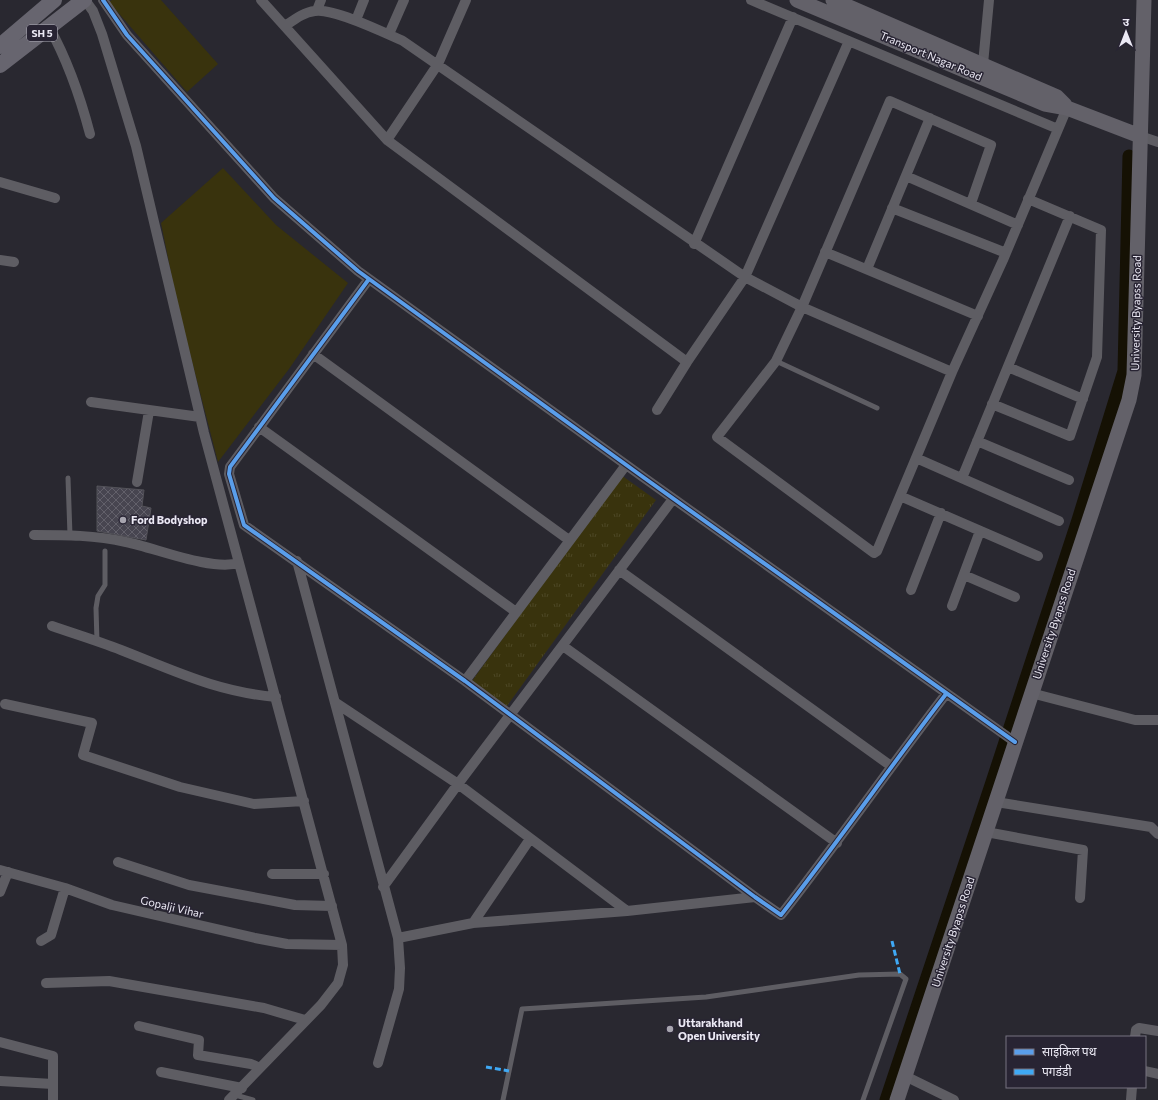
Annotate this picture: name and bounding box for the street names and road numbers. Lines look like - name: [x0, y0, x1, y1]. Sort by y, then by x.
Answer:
- road number: SH 5: [27, 25, 57, 41]
- street label: Transport Nagar Road: [878, 28, 984, 83]
- street label: University Byapss Road: [1128, 255, 1143, 371]
- street label: University Byapss Road: [1030, 567, 1078, 681]
- street label: University Byapss Road: [929, 875, 977, 989]
- street label: Gopalji Vihar: [139, 893, 205, 920]

